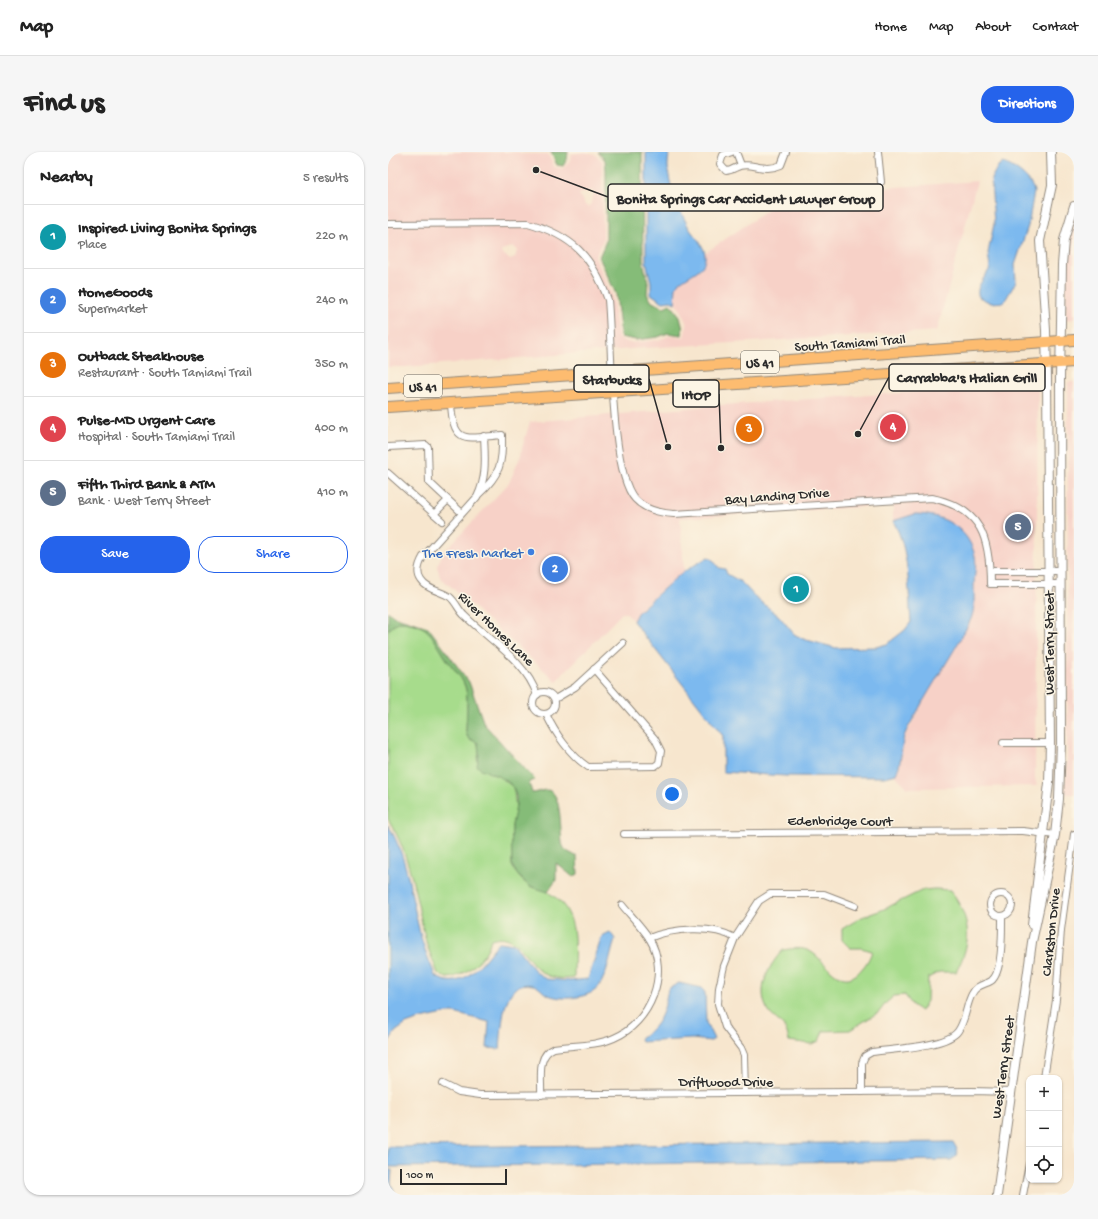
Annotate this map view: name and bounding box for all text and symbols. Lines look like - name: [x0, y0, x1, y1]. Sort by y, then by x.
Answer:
- text: Map: [20, 16, 53, 39]
- text: Home: [875, 19, 907, 36]
- text: Map: [929, 19, 953, 36]
- text: About: [975, 19, 1011, 36]
- text: Contact: [1033, 19, 1078, 36]
- button: Directions: [981, 86, 1074, 123]
- text: Find us: [24, 88, 104, 121]
- text: Nearby: [40, 168, 93, 188]
- text: 5 results: [303, 171, 348, 186]
- callout: Bonita Springs Car Accident Lawyer Group: [608, 184, 883, 211]
- text: Bonita Springs Car Accident Lawyer Group: [616, 191, 876, 209]
- text: Inspired Living Bonita Springs: [78, 220, 256, 238]
- text: 1: [50, 229, 56, 244]
- text: 220 m: [316, 229, 348, 244]
- text: Place: [78, 238, 106, 253]
- text: HomeGoods: [78, 284, 152, 302]
- text: 2: [50, 293, 56, 308]
- text: 240 m: [316, 293, 348, 308]
- text: Supermarket: [78, 302, 147, 317]
- street label: South Tamiami Trail: [794, 332, 906, 357]
- text: Outback Steakhouse: [78, 348, 204, 366]
- road number: US 41: [741, 351, 779, 373]
- text: 3: [50, 357, 56, 372]
- text: 350 m: [315, 357, 348, 372]
- callout: Carrabba's Italian Grill: [889, 364, 1045, 391]
- callout: Starbucks: [574, 365, 649, 392]
- text: Restaurant · South Tamiami Trail: [78, 366, 252, 381]
- text: Carrabba's Italian Grill: [896, 370, 1038, 388]
- text: Starbucks: [583, 372, 643, 390]
- road number: US 41: [404, 375, 442, 397]
- callout: IHOP: [673, 380, 719, 407]
- text: IHOP: [681, 387, 711, 405]
- text: Pulse-MD Urgent Care: [78, 412, 215, 430]
- pin: 4: [880, 412, 906, 442]
- pin: 3: [736, 414, 762, 444]
- text: 4: [50, 421, 56, 436]
- text: 400 m: [315, 421, 348, 436]
- text: Hospital · South Tamiami Trail: [78, 430, 235, 445]
- text: Fifth Third Bank & ATM: [78, 476, 215, 494]
- text: 5: [50, 485, 56, 500]
- text: 410 m: [317, 485, 348, 500]
- street label: Bay Landing Drive: [724, 485, 831, 510]
- text: Bank · West Terry Street: [78, 494, 210, 509]
- pin: 5: [1005, 512, 1031, 542]
- button: Save: [40, 536, 190, 573]
- button: Share: [198, 536, 348, 573]
- place label: The Fresh Market: [422, 546, 524, 563]
- marker: The Fresh Market: [526, 547, 536, 557]
- pin: 2: [542, 554, 568, 584]
- pin: 1: [783, 574, 809, 604]
- street label: River Homes Lane: [453, 589, 538, 671]
- street label: West Terry Street: [1042, 590, 1059, 695]
- your location: [662, 784, 682, 804]
- street label: Edenbridge Court: [788, 814, 894, 831]
- street label: Clarkston Drive: [1039, 887, 1066, 977]
- street label: West Terry Street: [989, 1014, 1020, 1120]
- street label: Driftwood Drive: [678, 1075, 774, 1092]
- map controls: [1026, 1075, 1062, 1183]
- button: +: [1026, 1075, 1062, 1111]
- button: −: [1026, 1111, 1062, 1147]
- button: locate: [1026, 1147, 1062, 1183]
- scale bar: [400, 1167, 507, 1186]
- text: 100 m: [406, 1170, 433, 1182]

